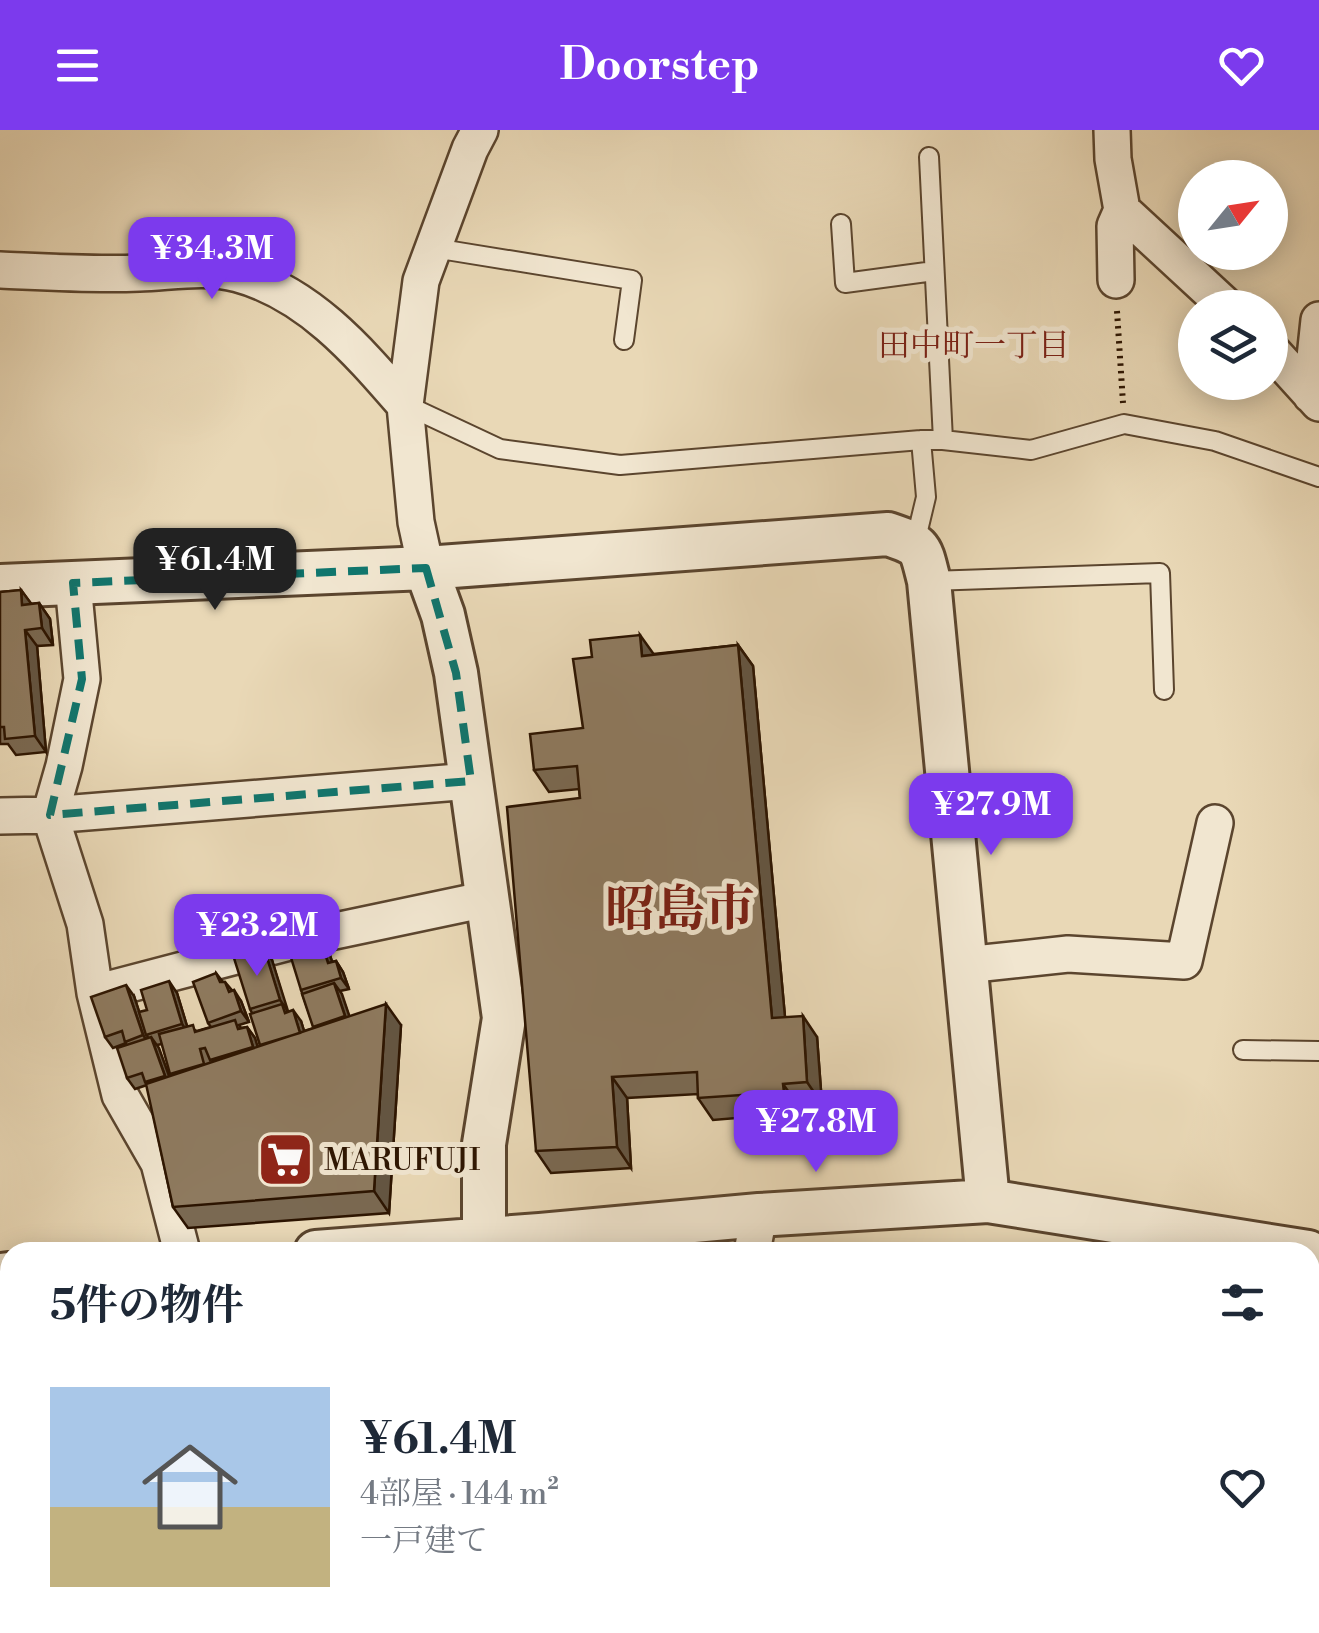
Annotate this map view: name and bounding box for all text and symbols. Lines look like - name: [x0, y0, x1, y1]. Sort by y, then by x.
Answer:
- text: Doorstep: [559, 37, 760, 94]
- icon: menu: [50, 38, 105, 93]
- icon: heart: [1214, 38, 1269, 93]
- north arrow: [1178, 160, 1288, 270]
- map controls: [1178, 160, 1288, 400]
- pin: ¥34.3M: [131, 217, 293, 302]
- text: ¥34.3M: [150, 229, 274, 269]
- button: layers: [1178, 290, 1288, 400]
- district label: 田中町一丁目: [878, 326, 1070, 366]
- pin: ¥61.4M: [134, 528, 296, 613]
- text: ¥61.4M: [155, 540, 275, 580]
- pin: ¥27.9M: [910, 773, 1072, 858]
- text: ¥27.9M: [931, 785, 1051, 825]
- district label: 昭島市: [605, 880, 755, 942]
- pin: ¥23.2M: [176, 894, 338, 979]
- text: ¥23.2M: [196, 906, 318, 946]
- pin: ¥27.8M: [735, 1090, 897, 1175]
- text: ¥27.8M: [756, 1102, 876, 1142]
- supermarket icon: MARUFUJI: [255, 1130, 315, 1190]
- place label: MARUFUJI: [324, 1142, 481, 1180]
- icon: filters: [1215, 1275, 1270, 1330]
- text: 5件の物件: [50, 1280, 244, 1333]
- text: ¥61.4M: [360, 1414, 517, 1467]
- icon: home: [130, 1427, 250, 1547]
- icon: heart: [1215, 1460, 1270, 1515]
- text: 4部屋 · 144 m²: [360, 1474, 559, 1514]
- text: 一戸建て: [360, 1521, 488, 1561]

